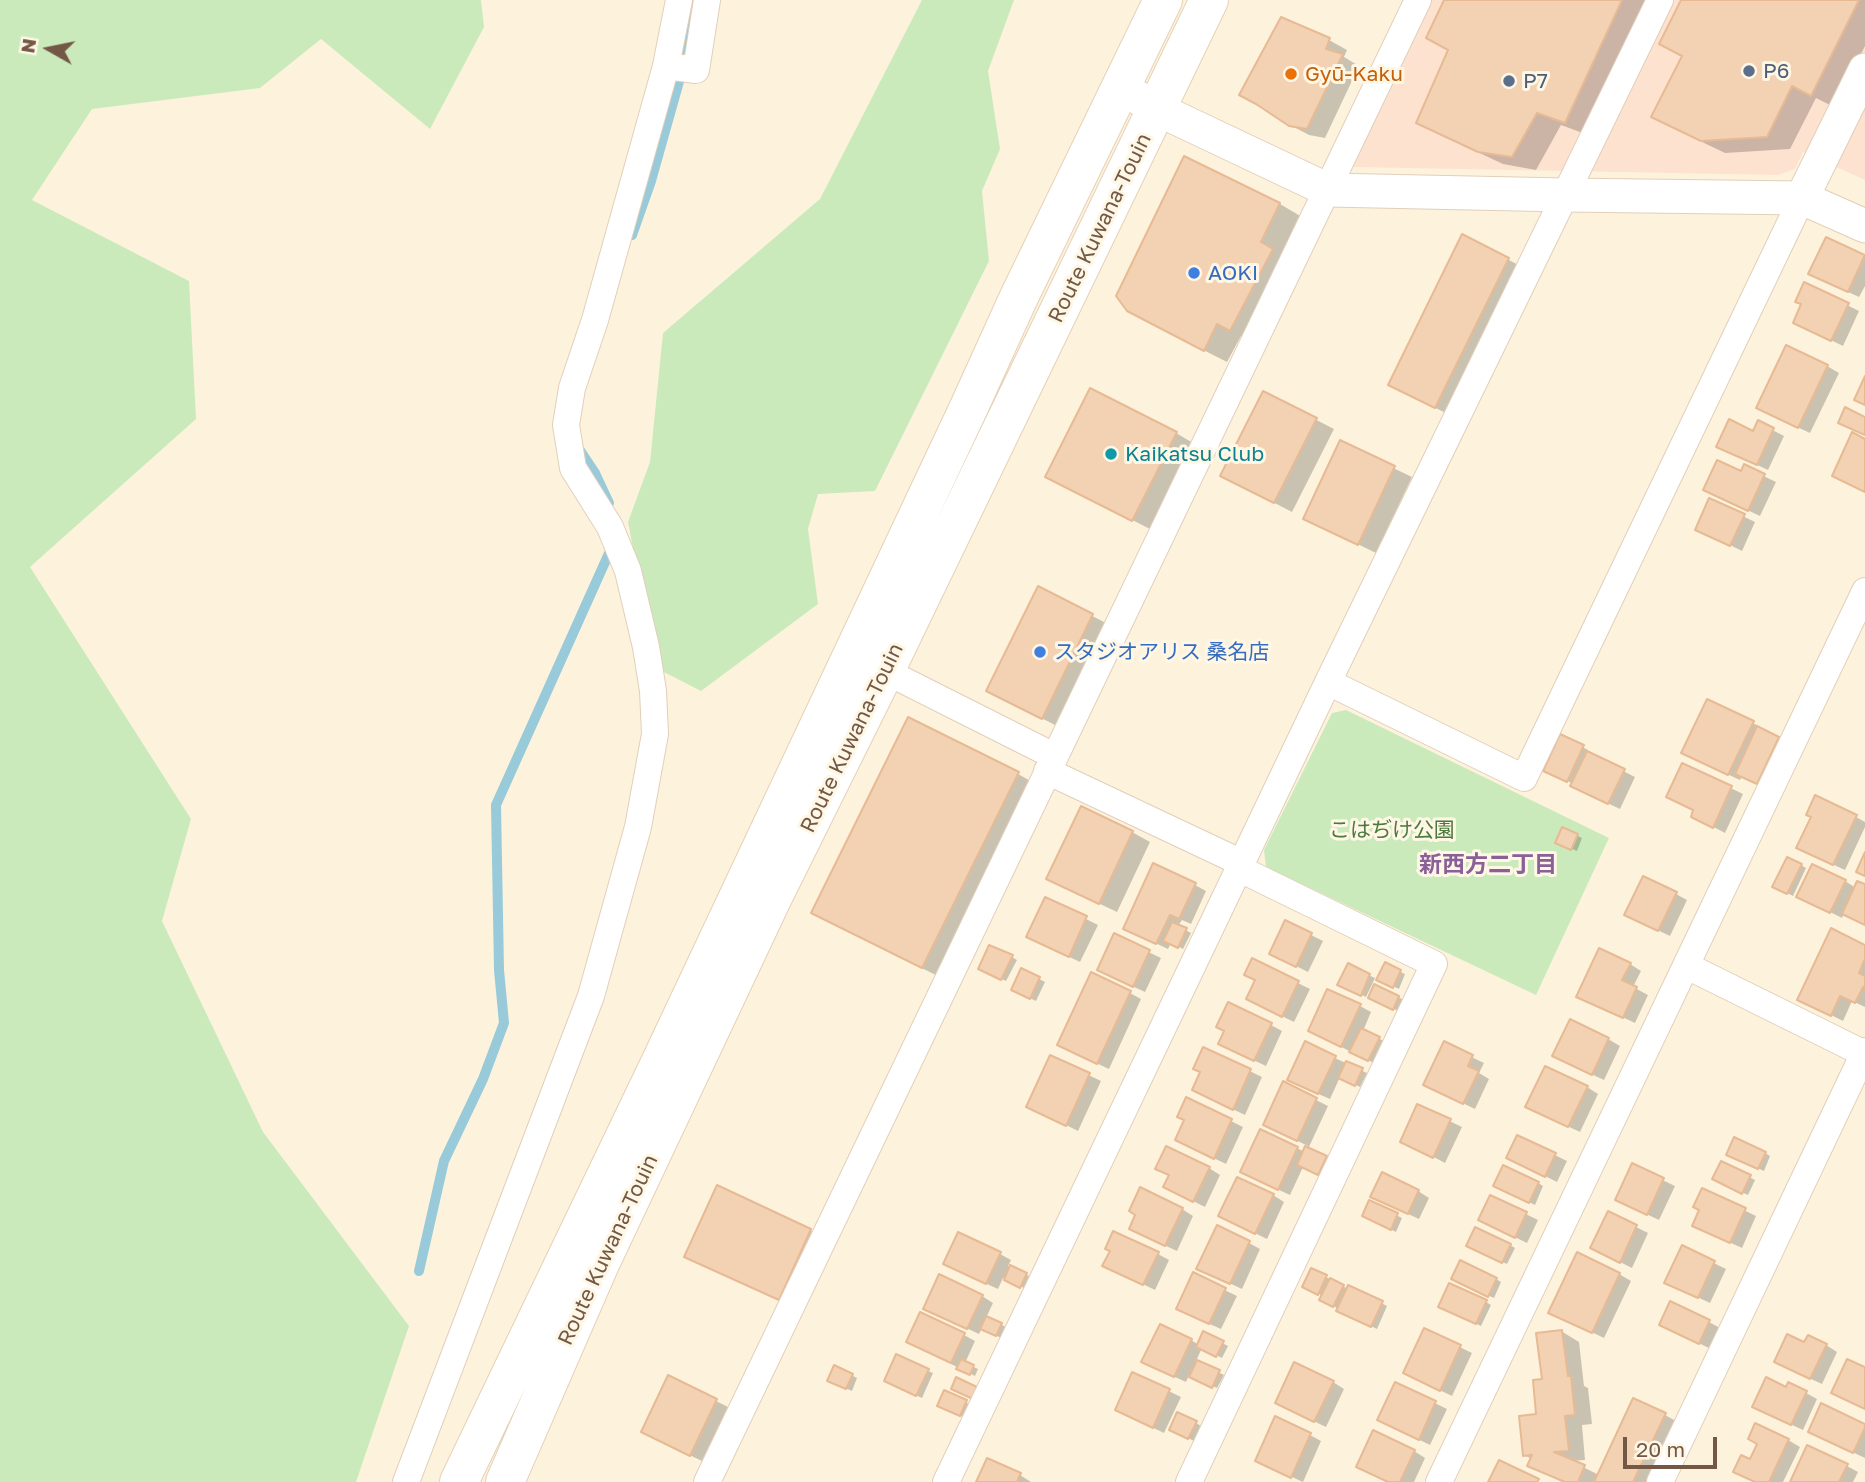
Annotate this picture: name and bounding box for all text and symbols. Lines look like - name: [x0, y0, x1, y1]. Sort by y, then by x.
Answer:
- north arrow: [14, 14, 84, 84]
- text: N: [15, 37, 40, 55]
- place label: P6: [1763, 58, 1789, 84]
- place label: Gyū-Kaku: [1305, 61, 1403, 87]
- marker: P6: [1741, 63, 1757, 79]
- marker: Gyū-Kaku: [1283, 66, 1299, 82]
- place label: P7: [1523, 68, 1548, 94]
- marker: P7: [1501, 73, 1517, 89]
- street label: Route Kuwana-Touin: [1043, 129, 1157, 327]
- place label: AOKI: [1208, 260, 1258, 286]
- marker: AOKI: [1186, 265, 1202, 281]
- place label: Kaikatsu Club: [1125, 441, 1264, 467]
- marker: Kaikatsu Club: [1103, 446, 1119, 462]
- street label: Route Kuwana-Touin: [795, 639, 909, 837]
- place label: スタジオアリス 桑名店: [1054, 639, 1269, 665]
- marker: スタジオアリス 桑名店: [1032, 644, 1048, 660]
- park label: こはぢけ公園: [1329, 817, 1455, 843]
- district label: 新西方二丁目: [1419, 851, 1557, 879]
- street label: Route Kuwana-Touin: [553, 1151, 663, 1349]
- scale bar: [1627, 1422, 1722, 1466]
- text: 20 m: [1636, 1436, 1685, 1462]

